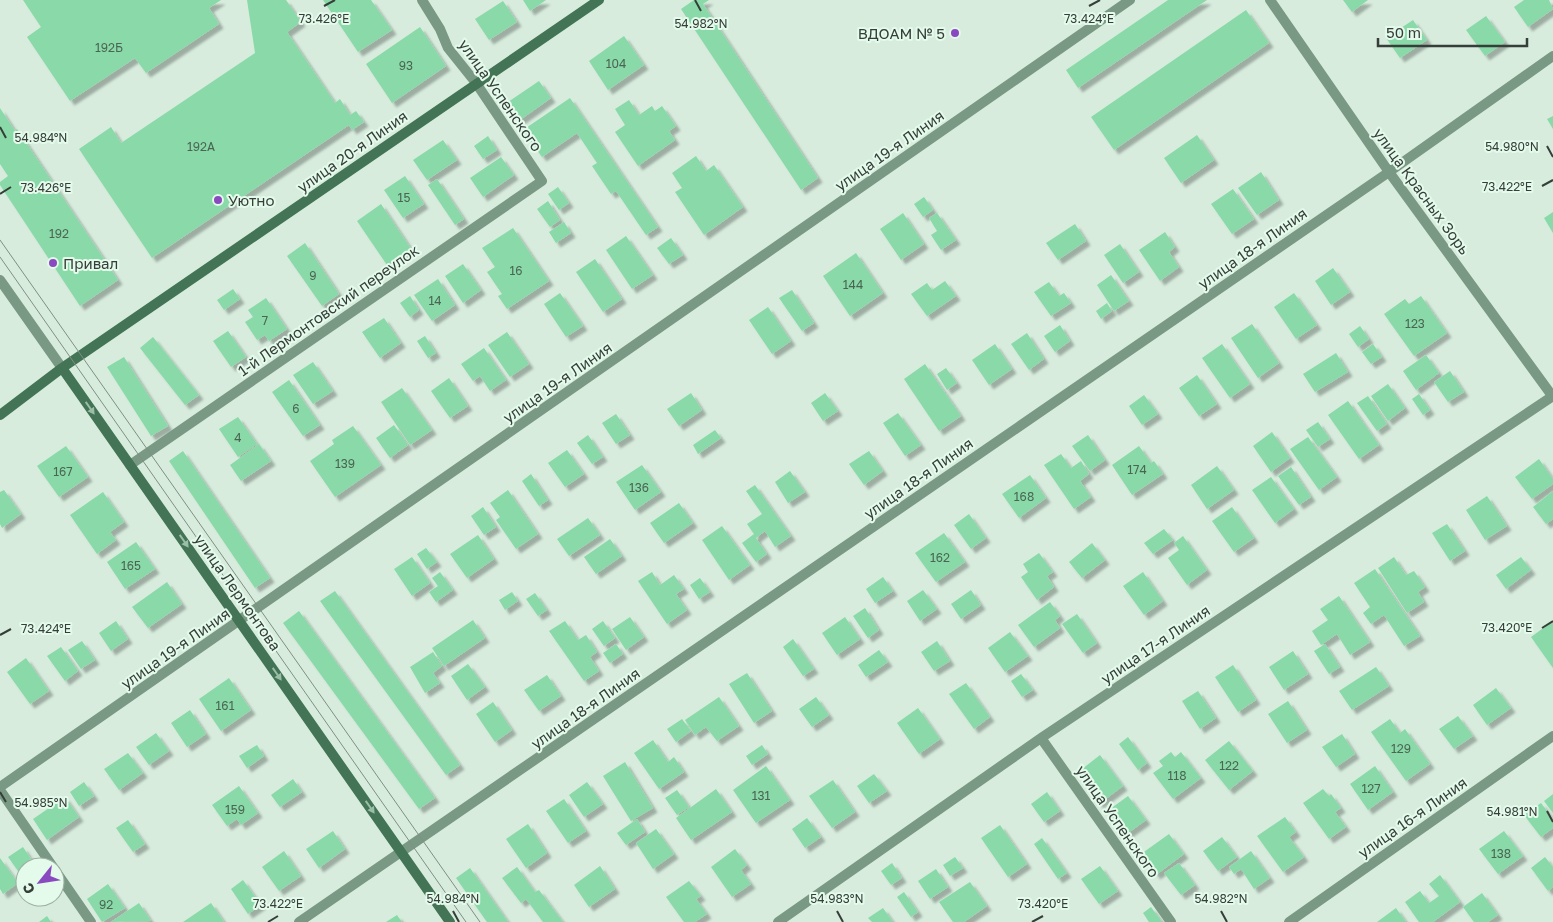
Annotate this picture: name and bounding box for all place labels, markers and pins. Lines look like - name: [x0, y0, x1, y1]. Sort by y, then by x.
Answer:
- place label: ВДОАМ № 5: [858, 24, 945, 42]
- marker: ВДОАМ № 5: [949, 27, 961, 39]
- place label: Уютно: [228, 191, 274, 209]
- marker: Уютно: [212, 194, 224, 206]
- place label: Привал: [63, 254, 118, 272]
- marker: Привал: [47, 257, 59, 269]

